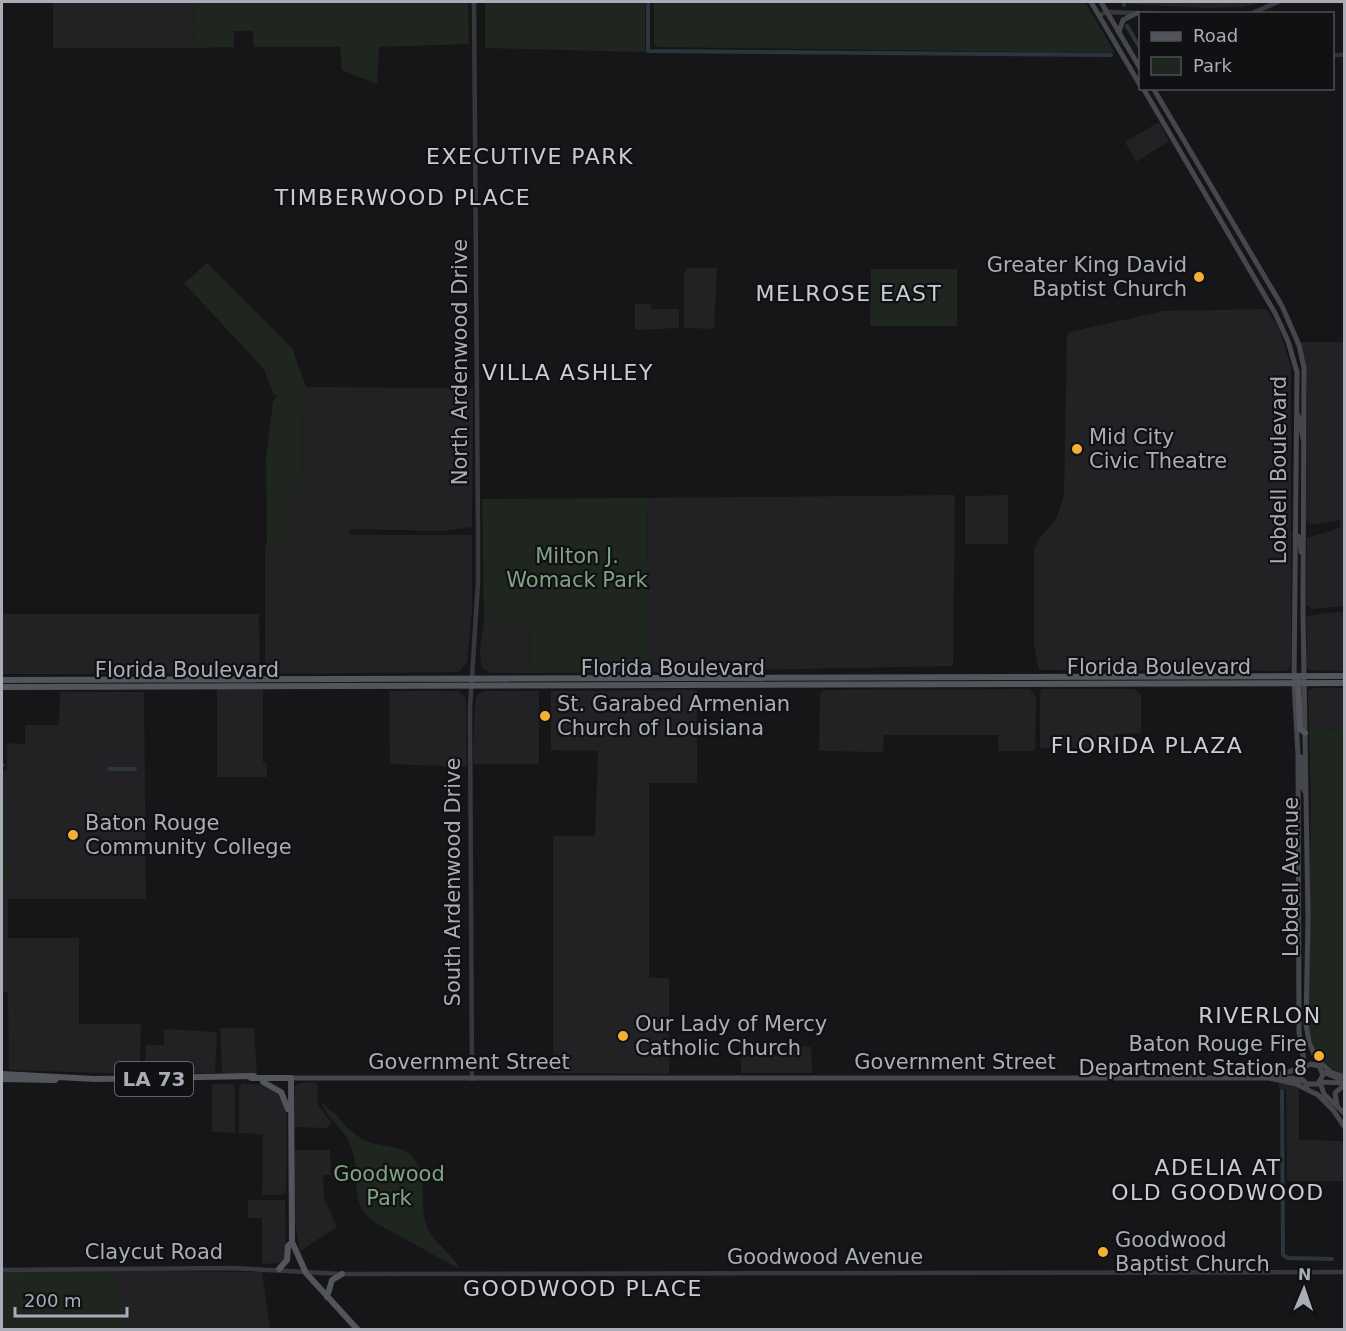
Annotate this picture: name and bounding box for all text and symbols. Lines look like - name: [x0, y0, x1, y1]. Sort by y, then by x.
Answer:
- legend: [1139, 12, 1334, 90]
- text: Road: [1193, 25, 1238, 46]
- text: Park: [1193, 55, 1232, 76]
- district label: EXECUTIVE PARK: [426, 144, 634, 169]
- district label: TIMBERWOOD PLACE: [274, 185, 531, 210]
- street label: North Ardenwood Drive: [448, 239, 472, 485]
- place label: Greater King David Baptist Church: [987, 253, 1187, 301]
- marker: Greater King David Baptist Church: [1192, 270, 1206, 284]
- district label: MELROSE EAST: [756, 281, 942, 306]
- district label: VILLA ASHLEY: [482, 360, 654, 385]
- street label: Lobdell Boulevard: [1267, 376, 1291, 564]
- place label: Mid City Civic Theatre: [1089, 425, 1227, 473]
- marker: Mid City Civic Theatre: [1070, 442, 1084, 456]
- park label: Milton J. Womack Park: [506, 544, 649, 592]
- street label: Florida Boulevard: [1067, 655, 1251, 679]
- street label: Florida Boulevard: [581, 656, 765, 680]
- street label: Florida Boulevard: [95, 658, 279, 682]
- place label: St. Garabed Armenian Church of Louisiana: [557, 692, 790, 740]
- marker: St. Garabed Armenian Church of Louisiana: [538, 709, 552, 723]
- district label: FLORIDA PLAZA: [1051, 733, 1243, 758]
- street label: South Ardenwood Drive: [441, 758, 465, 1006]
- street label: Lobdell Avenue: [1279, 797, 1303, 957]
- place label: Baton Rouge Community College: [85, 811, 292, 859]
- marker: Baton Rouge Community College: [66, 828, 80, 842]
- district label: RIVERLON: [1198, 1003, 1322, 1028]
- place label: Our Lady of Mercy Catholic Church: [635, 1012, 827, 1060]
- marker: Our Lady of Mercy Catholic Church: [616, 1029, 630, 1043]
- place label: Baton Rouge Fire Department Station 8: [1079, 1032, 1307, 1080]
- marker: Baton Rouge Fire Department Station 8: [1312, 1049, 1326, 1063]
- street label: Government Street: [368, 1050, 570, 1074]
- street label: Government Street: [854, 1050, 1056, 1074]
- road number: LA 73: [115, 1062, 193, 1096]
- district label: ADELIA AT OLD GOODWOOD: [1111, 1155, 1325, 1205]
- park label: Goodwood Park: [333, 1162, 445, 1210]
- place label: Goodwood Baptist Church: [1115, 1228, 1270, 1276]
- street label: Claycut Road: [85, 1240, 223, 1264]
- street label: Goodwood Avenue: [727, 1245, 923, 1269]
- marker: Goodwood Baptist Church: [1096, 1245, 1110, 1259]
- north arrow: [1274, 1259, 1334, 1319]
- text: N: [1297, 1265, 1312, 1284]
- district label: GOODWOOD PLACE: [463, 1276, 703, 1301]
- scale bar: [15, 1280, 128, 1318]
- text: 200 m: [24, 1290, 82, 1311]

